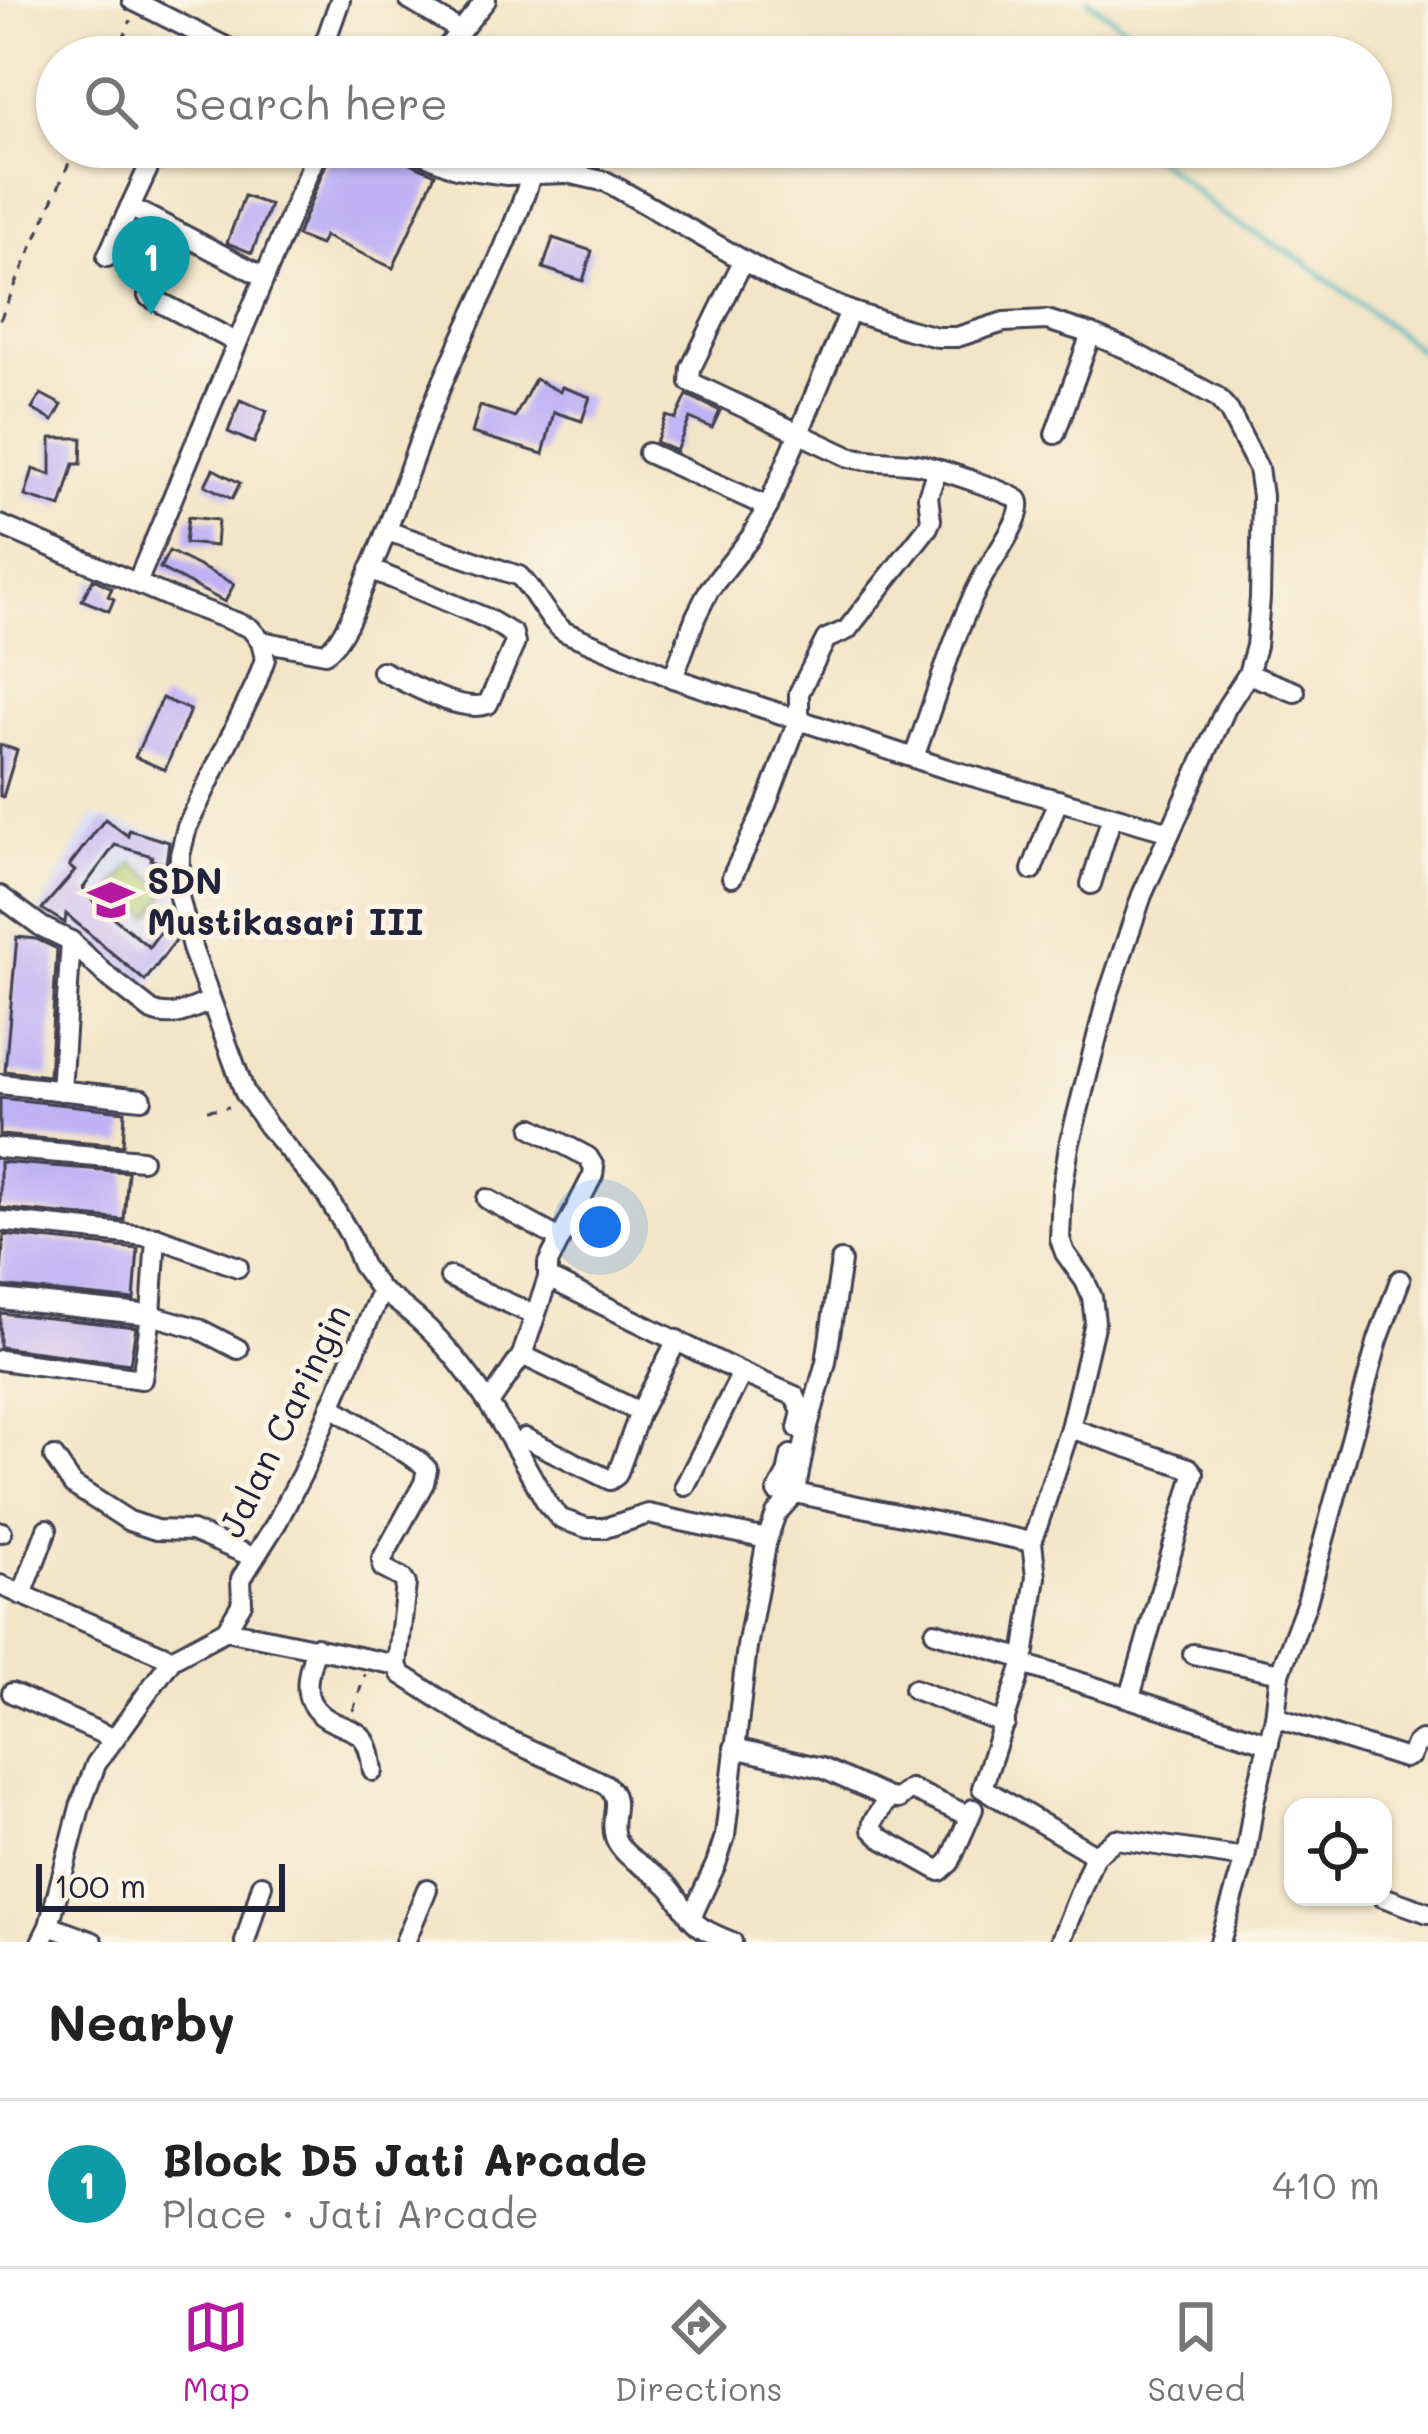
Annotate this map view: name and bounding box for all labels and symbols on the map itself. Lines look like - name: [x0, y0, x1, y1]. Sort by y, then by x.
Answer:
- pin: 1: [112, 216, 190, 315]
- place label: SDN Mustikasari III: [147, 856, 424, 944]
- school or university icon: SDN Mustikasari III: [86, 875, 136, 925]
- your location: [570, 1197, 630, 1257]
- street label: Jalan Caringin: [206, 1295, 360, 1545]
- scale bar: [36, 1858, 285, 1911]

